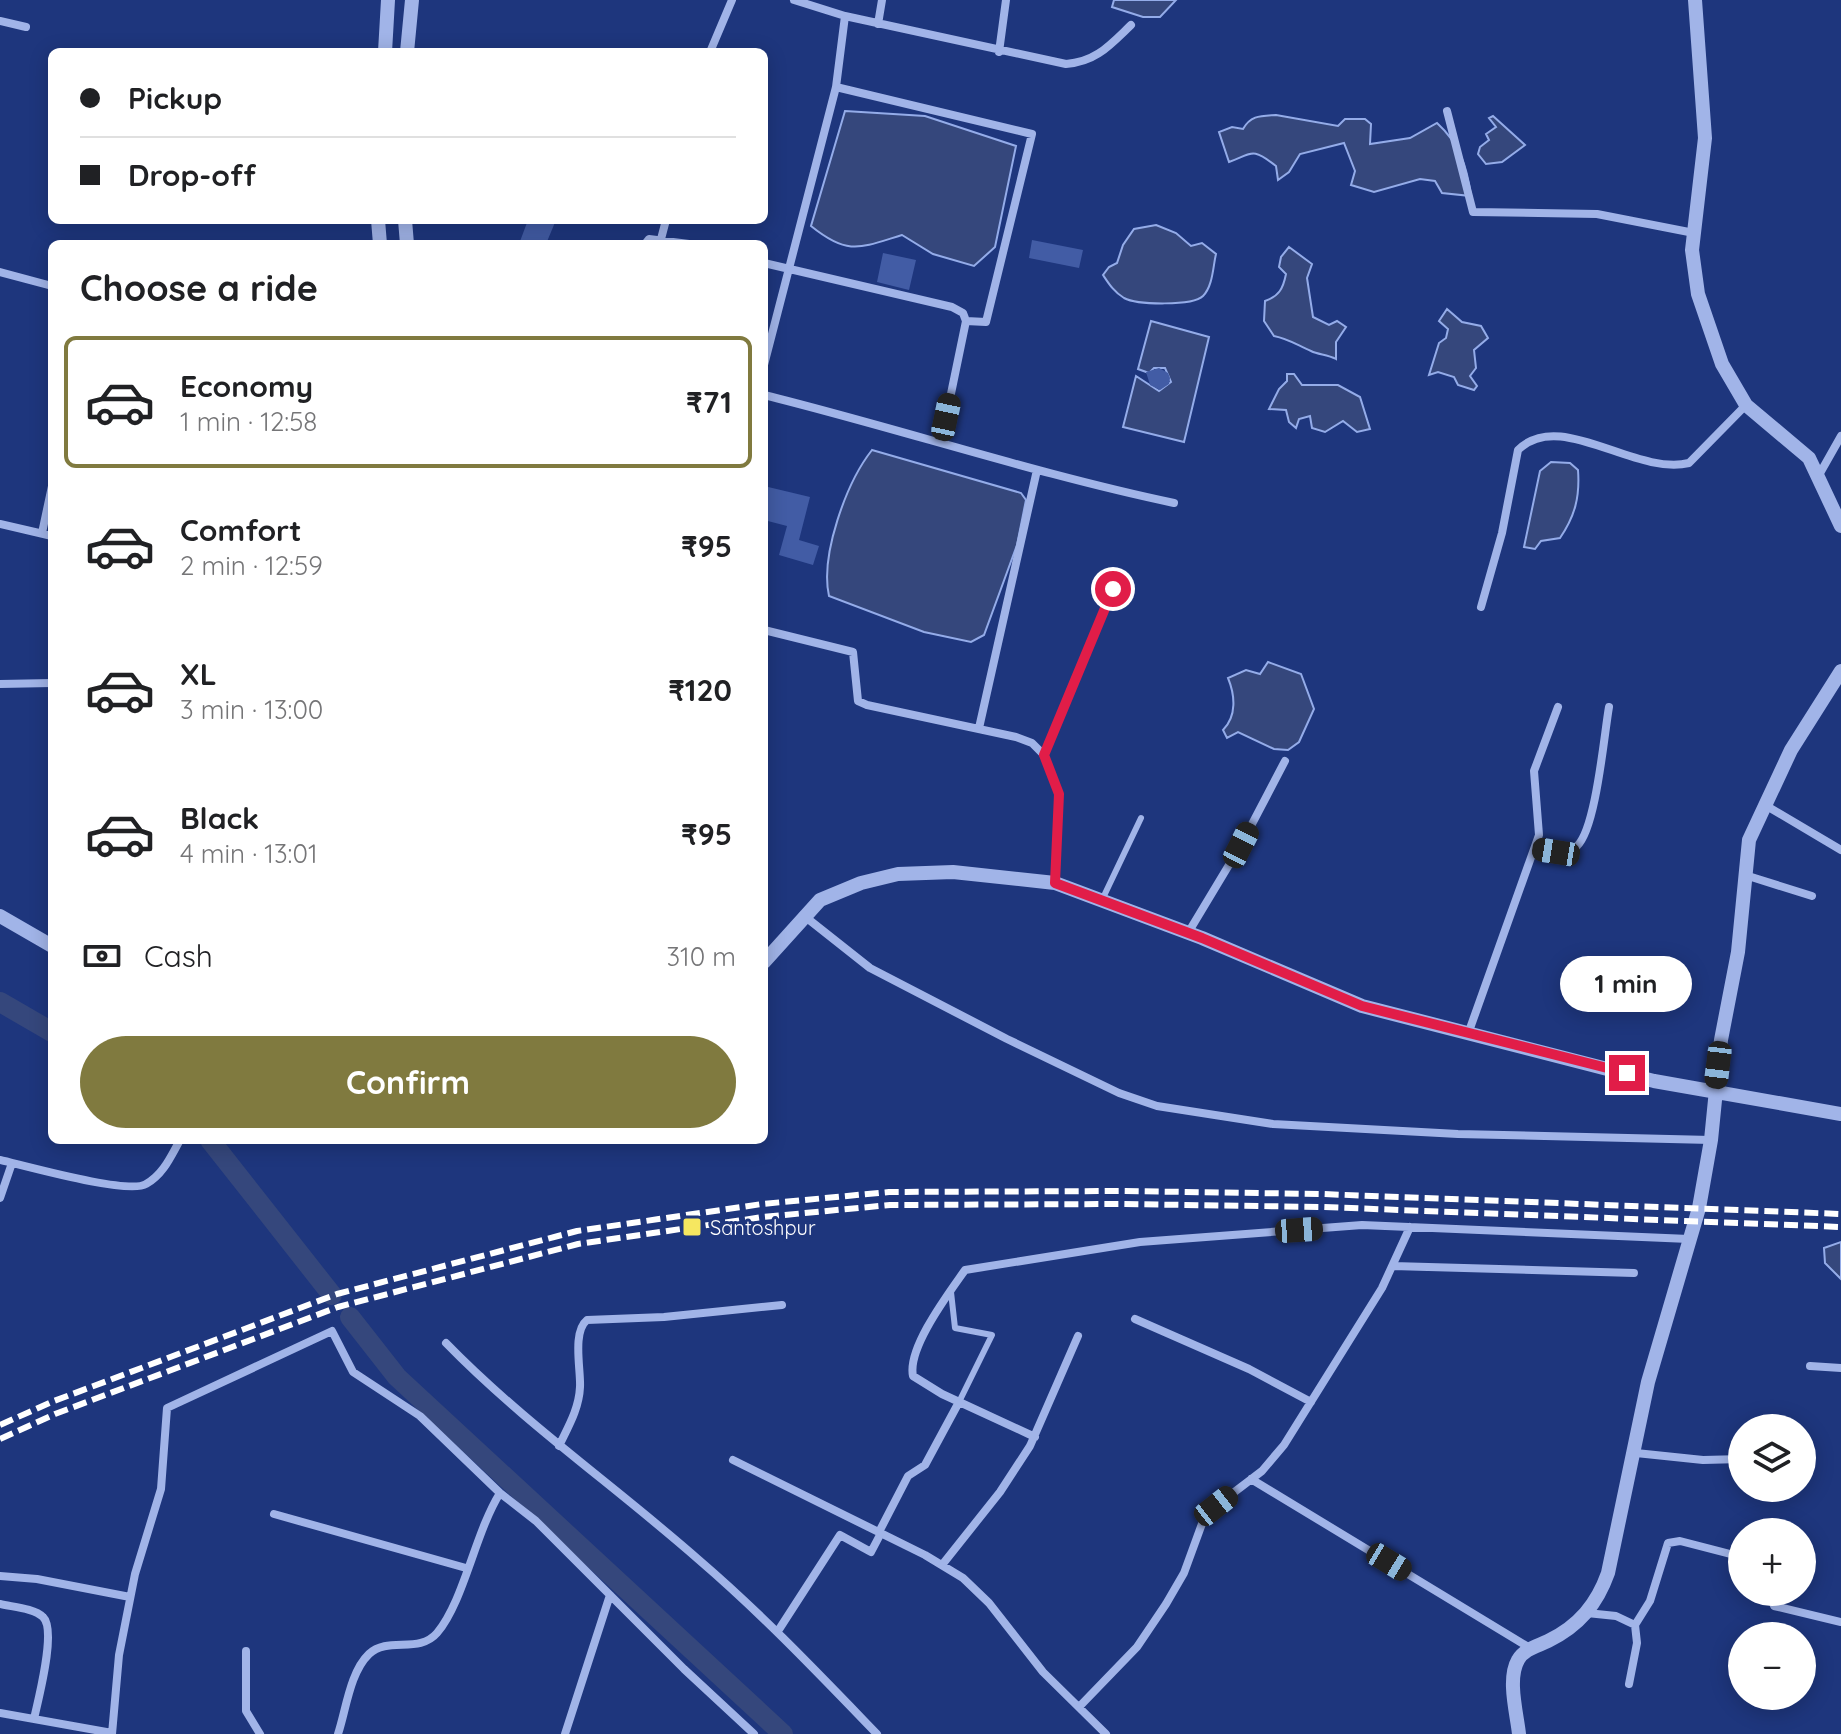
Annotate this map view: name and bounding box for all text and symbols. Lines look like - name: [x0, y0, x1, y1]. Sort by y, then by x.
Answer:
- text: Pickup: [128, 79, 222, 117]
- text: Drop-off: [128, 156, 256, 194]
- text: Choose a ride: [80, 265, 318, 310]
- icon: car: [84, 366, 156, 438]
- text: Economy: [180, 367, 313, 405]
- text: ₹71: [686, 383, 732, 421]
- car: [929, 391, 963, 443]
- text: 1 min · 12:58: [180, 405, 317, 438]
- icon: car: [84, 510, 156, 582]
- text: Comfort: [180, 511, 301, 549]
- text: ₹95: [681, 527, 732, 565]
- text: 2 min · 12:59: [180, 549, 323, 582]
- route start: [1095, 571, 1131, 607]
- icon: car: [84, 654, 156, 726]
- text: XL: [180, 655, 217, 693]
- text: ₹120: [668, 671, 732, 709]
- text: 3 min · 13:00: [180, 693, 323, 726]
- icon: car: [84, 798, 156, 870]
- text: Black: [180, 799, 259, 837]
- text: ₹95: [681, 815, 732, 853]
- car: [1219, 818, 1263, 872]
- car: [1530, 836, 1582, 868]
- text: 4 min · 13:01: [180, 837, 318, 870]
- icon: cash: [80, 934, 124, 978]
- text: Cash: [144, 937, 213, 975]
- text: 310 m: [666, 940, 736, 973]
- callout: 1 min: [1561, 957, 1693, 1013]
- text: 1 min: [1595, 967, 1658, 1000]
- button: Confirm: [80, 1036, 736, 1128]
- car: [1703, 1040, 1733, 1090]
- route end: [1609, 1055, 1645, 1091]
- place label: Santoshpur: [710, 1215, 816, 1240]
- marker: Santoshpur: [681, 1216, 703, 1238]
- car: [1274, 1216, 1324, 1244]
- map controls: [1728, 1414, 1816, 1710]
- button: layers: [1728, 1414, 1816, 1502]
- car: [1190, 1482, 1242, 1530]
- button: +: [1728, 1518, 1816, 1606]
- car: [1362, 1539, 1416, 1585]
- button: −: [1728, 1622, 1816, 1710]

